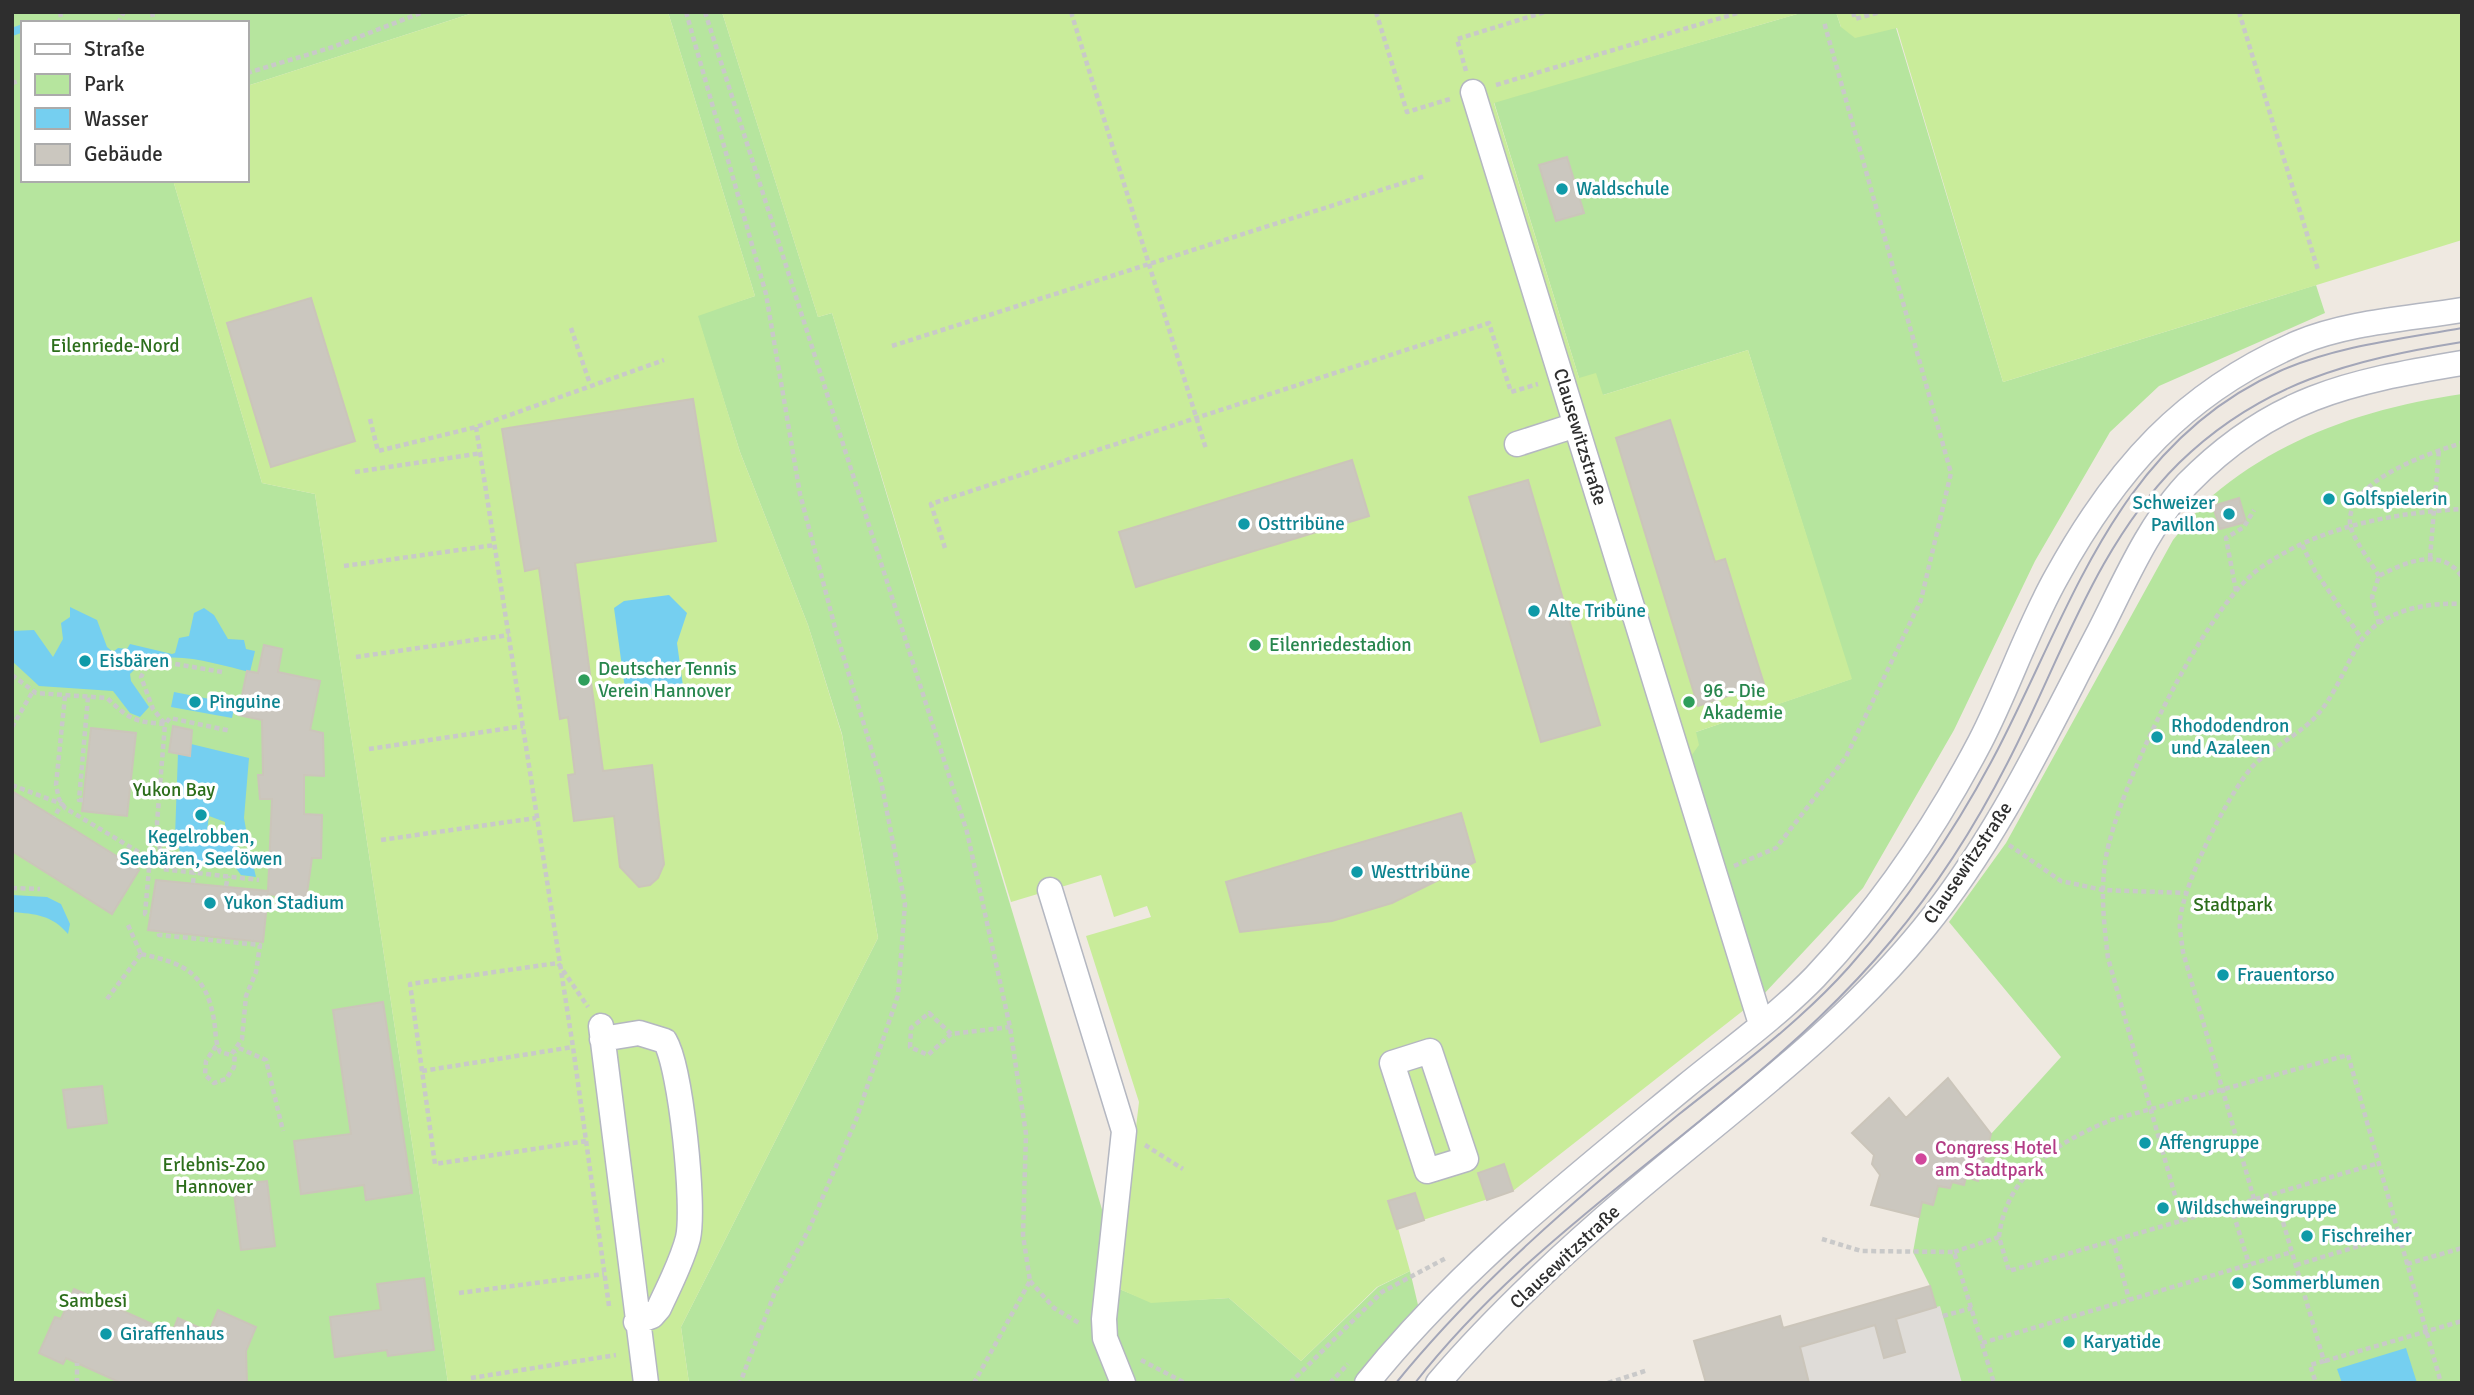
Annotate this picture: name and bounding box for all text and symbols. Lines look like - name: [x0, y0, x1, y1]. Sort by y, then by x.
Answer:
- legend: [21, 21, 248, 182]
- text: Straße: [84, 36, 145, 62]
- text: Park: [84, 71, 125, 97]
- text: Wasser: [84, 106, 149, 132]
- text: Gebäude: [84, 141, 163, 167]
- place label: Waldschule: [1576, 177, 1670, 201]
- marker: Waldschule: [1554, 181, 1570, 197]
- park label: Eilenriede-Nord: [50, 334, 180, 358]
- street label: Clausewitzstraße: [1548, 366, 1612, 508]
- place label: Golfspielerin: [2343, 487, 2448, 511]
- place label: Schweizer Pavillon: [2133, 491, 2215, 537]
- marker: Golfspielerin: [2321, 491, 2337, 507]
- marker: Schweizer Pavillon: [2221, 506, 2237, 522]
- place label: Osttribüne: [1258, 512, 1345, 536]
- marker: Osttribüne: [1236, 516, 1252, 532]
- place label: Alte Tribüne: [1548, 599, 1646, 623]
- marker: Alte Tribüne: [1526, 603, 1542, 619]
- place label: Eilenriedestadion: [1269, 633, 1412, 657]
- marker: Eilenriedestadion: [1247, 637, 1263, 653]
- place label: Eisbären: [99, 649, 169, 673]
- marker: Eisbären: [77, 653, 93, 669]
- place label: Deutscher Tennis Verein Hannover: [598, 657, 737, 703]
- marker: Deutscher Tennis Verein Hannover: [576, 672, 592, 688]
- place label: 96 - Die Akademie: [1703, 679, 1783, 725]
- place label: Pinguine: [209, 690, 281, 714]
- marker: Pinguine: [187, 694, 203, 710]
- marker: 96 - Die Akademie: [1681, 694, 1697, 710]
- place label: Rhododendron und Azaleen: [2171, 714, 2289, 760]
- marker: Rhododendron und Azaleen: [2149, 729, 2165, 745]
- park label: Yukon Bay: [133, 778, 215, 802]
- street label: Clausewitzstraße: [1918, 797, 2018, 929]
- marker: Kegelrobben, Seebären, Seelöwen: [193, 807, 209, 823]
- place label: Kegelrobben, Seebären, Seelöwen: [119, 825, 283, 871]
- place label: Westtribüne: [1371, 860, 1470, 884]
- marker: Westtribüne: [1349, 864, 1365, 880]
- place label: Yukon Stadium: [224, 891, 344, 915]
- park label: Stadtpark: [2193, 893, 2273, 917]
- marker: Yukon Stadium: [202, 895, 218, 911]
- place label: Frauentorso: [2237, 963, 2335, 987]
- marker: Frauentorso: [2215, 967, 2231, 983]
- place label: Affengruppe: [2159, 1131, 2259, 1155]
- marker: Affengruppe: [2137, 1135, 2153, 1151]
- place label: Congress Hotel am Stadtpark: [1935, 1136, 2058, 1182]
- marker: Congress Hotel am Stadtpark: [1913, 1151, 1929, 1167]
- park label: Erlebnis-Zoo Hannover: [163, 1153, 265, 1199]
- place label: Wildschweingruppe: [2177, 1196, 2337, 1220]
- street label: Clausewitzstraße: [1505, 1200, 1625, 1314]
- marker: Wildschweingruppe: [2155, 1200, 2171, 1216]
- place label: Fischreiher: [2321, 1224, 2412, 1248]
- marker: Fischreiher: [2299, 1228, 2315, 1244]
- place label: Sommerblumen: [2252, 1271, 2380, 1295]
- marker: Sommerblumen: [2230, 1275, 2246, 1291]
- park label: Sambesi: [59, 1289, 127, 1313]
- place label: Giraffenhaus: [120, 1322, 224, 1346]
- marker: Giraffenhaus: [98, 1326, 114, 1342]
- place label: Karyatide: [2083, 1330, 2161, 1354]
- marker: Karyatide: [2061, 1334, 2077, 1350]

